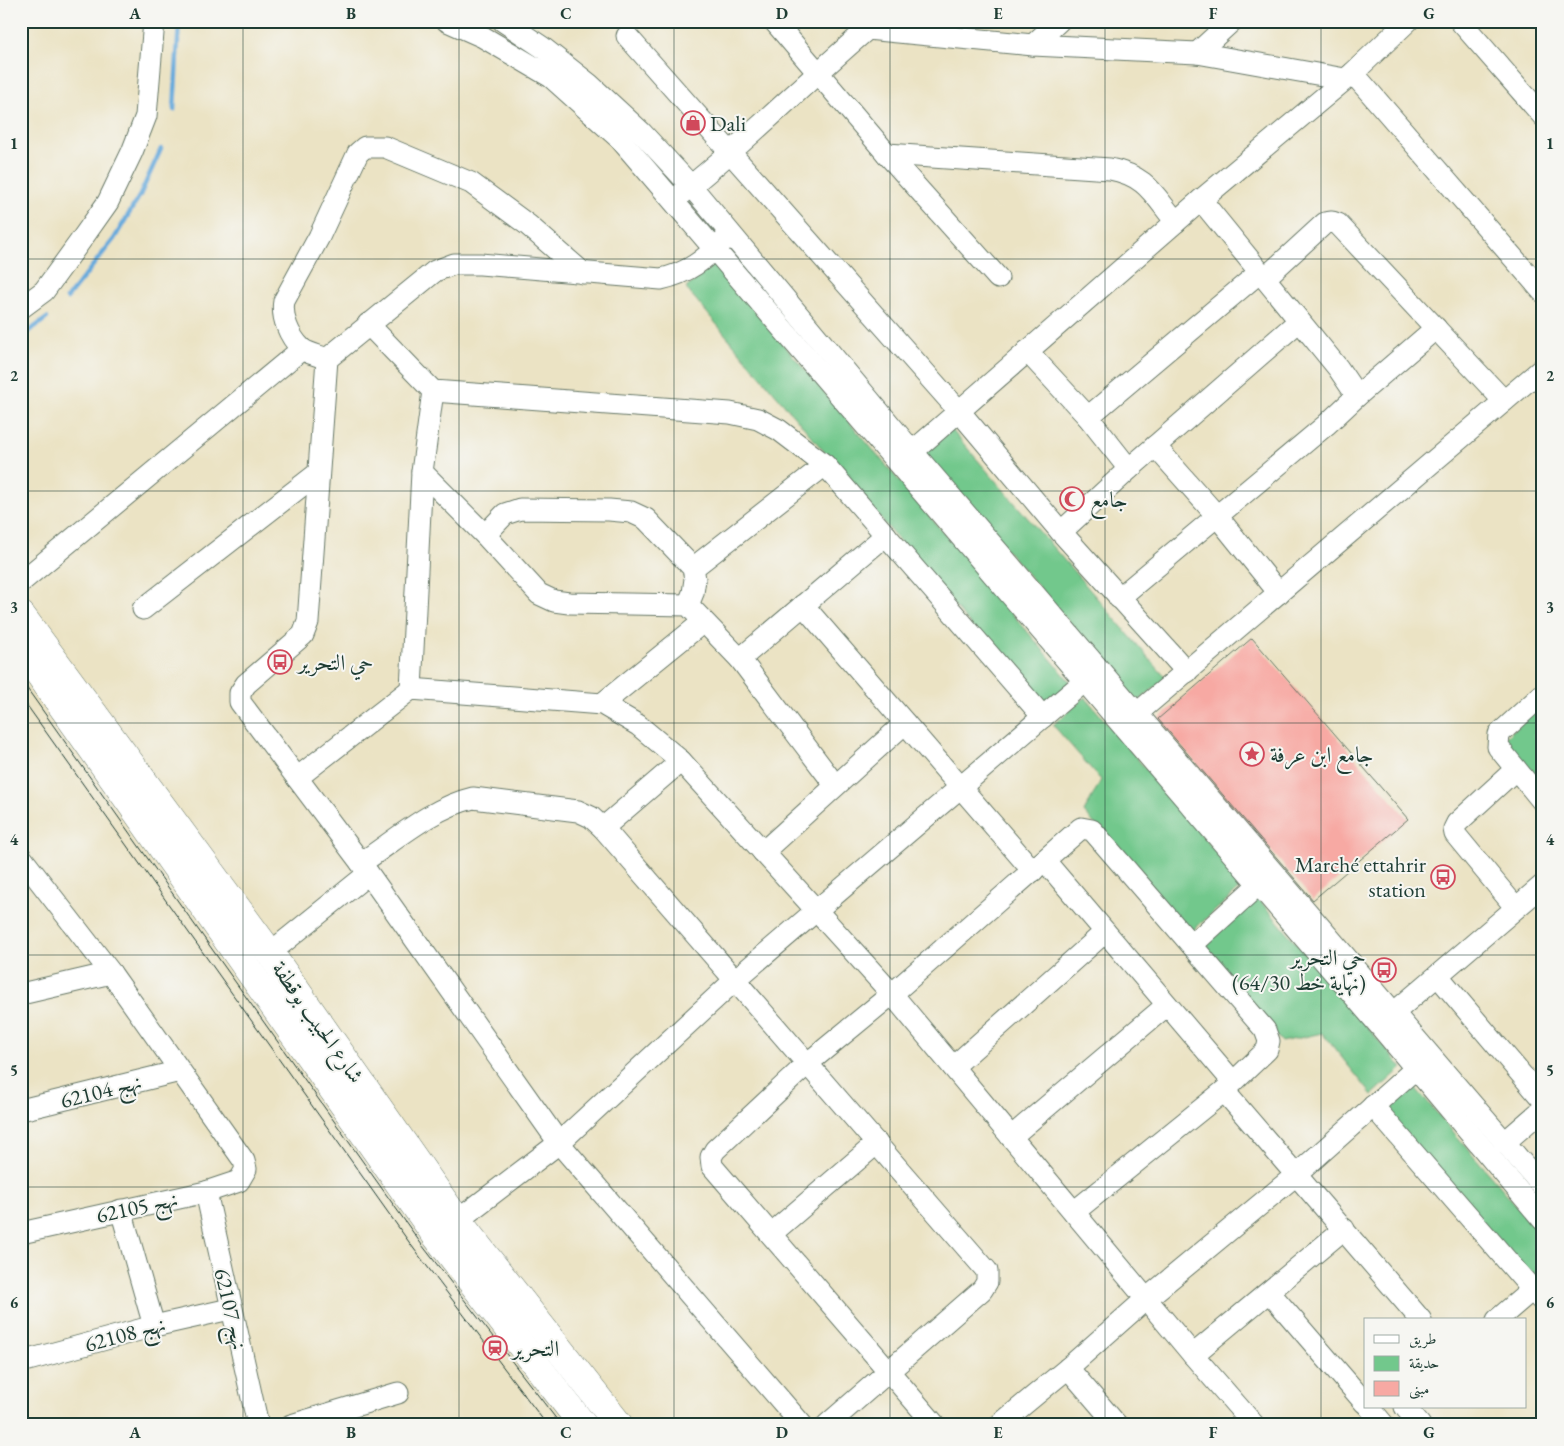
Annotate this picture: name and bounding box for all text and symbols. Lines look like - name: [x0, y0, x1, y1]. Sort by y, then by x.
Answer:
- text: A: [128, 3, 141, 24]
- text: B: [346, 3, 356, 24]
- text: C: [560, 3, 572, 24]
- text: D: [776, 3, 788, 24]
- text: E: [993, 3, 1003, 24]
- text: F: [1209, 3, 1218, 24]
- text: G: [1423, 3, 1435, 24]
- place label: Dali: [710, 109, 746, 138]
- shop icon: Dali: [680, 110, 706, 136]
- text: 1: [10, 133, 18, 154]
- text: 1: [1546, 133, 1554, 154]
- text: 2: [10, 365, 19, 386]
- text: 2: [1546, 365, 1555, 386]
- place label: جامع: [1090, 485, 1128, 519]
- mosque icon: جامع: [1059, 486, 1085, 512]
- text: 3: [10, 597, 18, 618]
- text: 3: [1546, 597, 1554, 618]
- place label: حي التحرير: [296, 648, 374, 681]
- bus stop icon: حي التحرير: [267, 649, 293, 675]
- place label: جامع ابن عرفة: [1270, 740, 1374, 774]
- place icon: جامع ابن عرفة: [1239, 741, 1265, 767]
- text: 4: [10, 829, 19, 850]
- text: 4: [1546, 829, 1555, 850]
- place label: Marché ettahrir station: [1295, 850, 1427, 904]
- bus stop icon: Marché ettahrir station: [1430, 864, 1456, 890]
- place label: حي التحرير (نهاية خط 64/30): [1232, 943, 1366, 997]
- street label: شارع الحبيب بوقطفة: [262, 955, 371, 1091]
- bus stop icon: حي التحرير (نهاية خط 64/30): [1371, 957, 1397, 983]
- text: 5: [10, 1060, 18, 1081]
- text: 5: [1546, 1060, 1554, 1081]
- street label: نهج 62104: [57, 1067, 146, 1120]
- street label: نهج 62105: [93, 1184, 182, 1235]
- street label: نهج 62107: [203, 1265, 254, 1354]
- text: 6: [10, 1292, 19, 1313]
- text: 6: [1546, 1292, 1555, 1313]
- street label: نهج 62108: [81, 1309, 170, 1364]
- legend: [1364, 1318, 1526, 1408]
- text: طريق: [1409, 1329, 1436, 1349]
- place label: التحرير: [510, 1334, 559, 1363]
- station icon: التحرير: [482, 1335, 508, 1361]
- text: حديقة: [1409, 1353, 1439, 1372]
- text: مبنى: [1409, 1379, 1429, 1400]
- text: A: [128, 1422, 141, 1443]
- text: B: [346, 1422, 356, 1443]
- text: C: [560, 1422, 572, 1443]
- text: D: [776, 1422, 788, 1443]
- text: E: [993, 1422, 1003, 1443]
- text: F: [1209, 1422, 1218, 1443]
- text: G: [1423, 1422, 1435, 1443]

